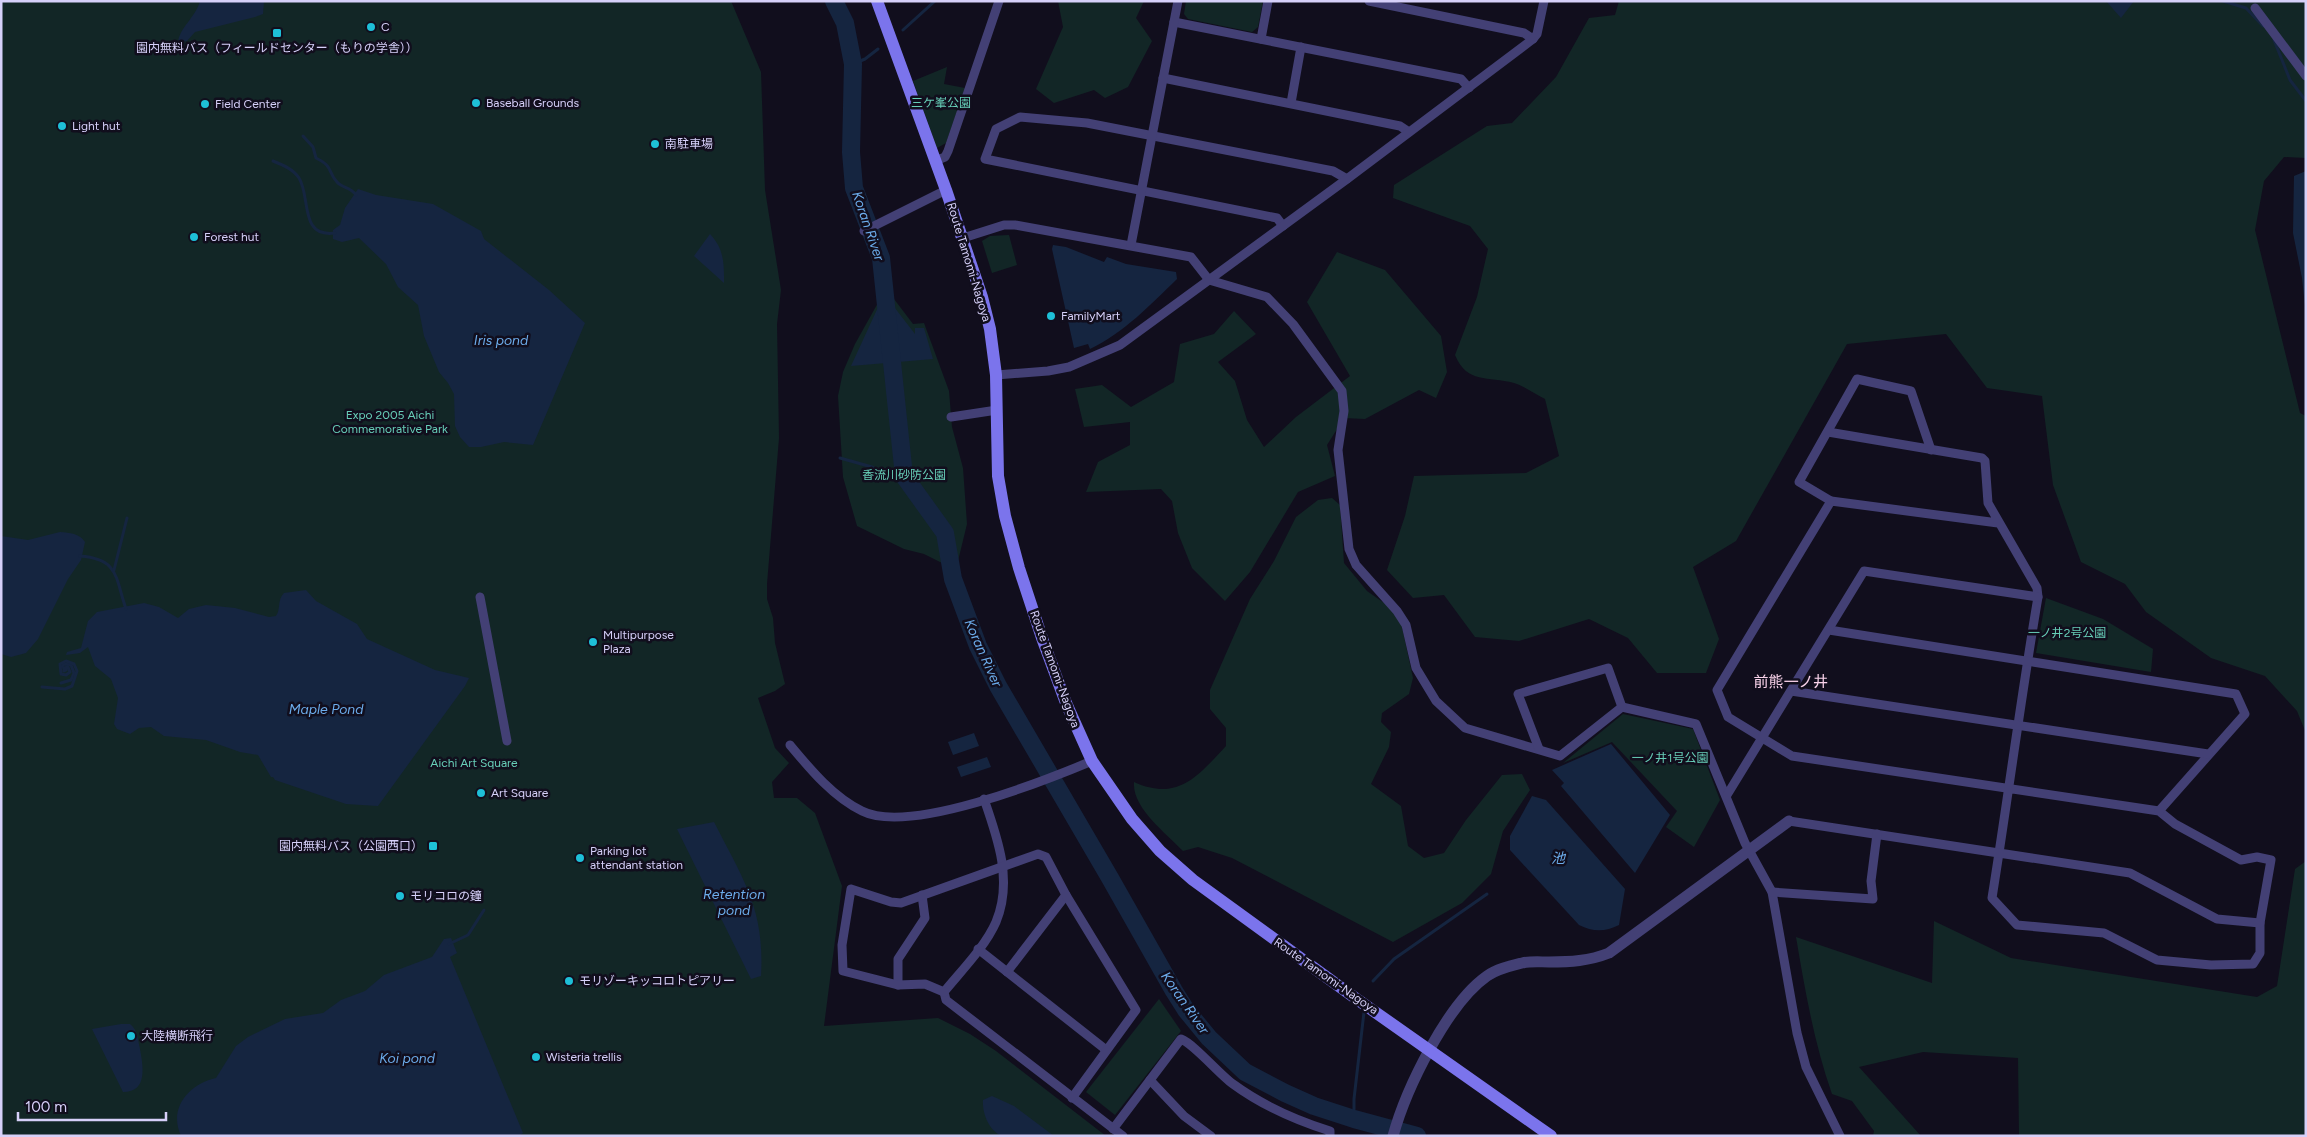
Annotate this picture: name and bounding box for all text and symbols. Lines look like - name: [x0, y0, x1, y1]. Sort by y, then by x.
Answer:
- place label: C: [381, 20, 390, 34]
- marker: C: [365, 21, 377, 33]
- marker: 園内無料バス（フィールドセンター（もりの学舎））: [271, 27, 283, 39]
- place label: 園内無料バス（フィールドセンター（もりの学舎））: [136, 41, 418, 55]
- place label: Baseball Grounds: [486, 96, 580, 110]
- park label: 三ケ峯公園: [911, 96, 971, 110]
- place label: Field Center: [215, 97, 281, 111]
- marker: Baseball Grounds: [470, 97, 482, 109]
- marker: Field Center: [199, 98, 211, 110]
- place label: Light hut: [72, 119, 121, 133]
- marker: Light hut: [56, 120, 68, 132]
- place label: 南駐車場: [665, 137, 713, 151]
- marker: 南駐車場: [649, 138, 661, 150]
- water label: Koran River: [848, 189, 888, 264]
- street label: Route Tamomi-Nagoya: [944, 201, 994, 323]
- place label: Forest hut: [204, 230, 259, 244]
- marker: Forest hut: [188, 231, 200, 243]
- place label: FamilyMart: [1061, 309, 1121, 323]
- marker: FamilyMart: [1045, 310, 1057, 322]
- water label: Iris pond: [474, 332, 529, 349]
- park label: Expo 2005 Aichi Commemorative Park: [332, 408, 448, 436]
- park label: 香流川砂防公園: [862, 468, 946, 482]
- street label: Route Tamomi-Nagoya: [1027, 608, 1083, 730]
- water label: Koran River: [961, 616, 1006, 691]
- park label: 一ノ井2号公園: [2028, 626, 2106, 640]
- place label: Multipurpose Plaza: [603, 628, 674, 656]
- marker: Multipurpose Plaza: [587, 636, 599, 648]
- district label: 前熊一ノ井: [1753, 673, 1829, 691]
- water label: Maple Pond: [289, 701, 364, 718]
- park label: 一ノ井1号公園: [1632, 751, 1708, 765]
- park label: Aichi Art Square: [430, 756, 518, 770]
- place label: Art Square: [491, 786, 549, 800]
- marker: Art Square: [475, 787, 487, 799]
- place label: 園内無料バス（公園西口）: [279, 839, 423, 853]
- marker: 園内無料バス（公園西口）: [427, 840, 439, 852]
- place label: Parking lot attendant station: [590, 844, 683, 872]
- water label: 池: [1551, 850, 1567, 867]
- marker: Parking lot attendant station: [574, 852, 586, 864]
- water label: Retention pond: [703, 886, 765, 919]
- place label: モリコロの鐘: [410, 889, 482, 903]
- marker: モリコロの鐘: [394, 890, 406, 902]
- street label: Route Tamomi-Nagoya: [1271, 935, 1381, 1017]
- water label: Koran River: [1157, 968, 1213, 1039]
- place label: モリゾーキッコロトピアリー: [579, 974, 735, 988]
- marker: モリゾーキッコロトピアリー: [563, 975, 575, 987]
- place label: 大陸横断飛行: [141, 1029, 213, 1043]
- marker: 大陸横断飛行: [125, 1030, 137, 1042]
- water label: Koi pond: [379, 1050, 436, 1067]
- place label: Wisteria trellis: [546, 1050, 622, 1064]
- marker: Wisteria trellis: [530, 1051, 542, 1063]
- scale bar: [18, 1090, 165, 1122]
- text: 100 m: [25, 1098, 67, 1116]

